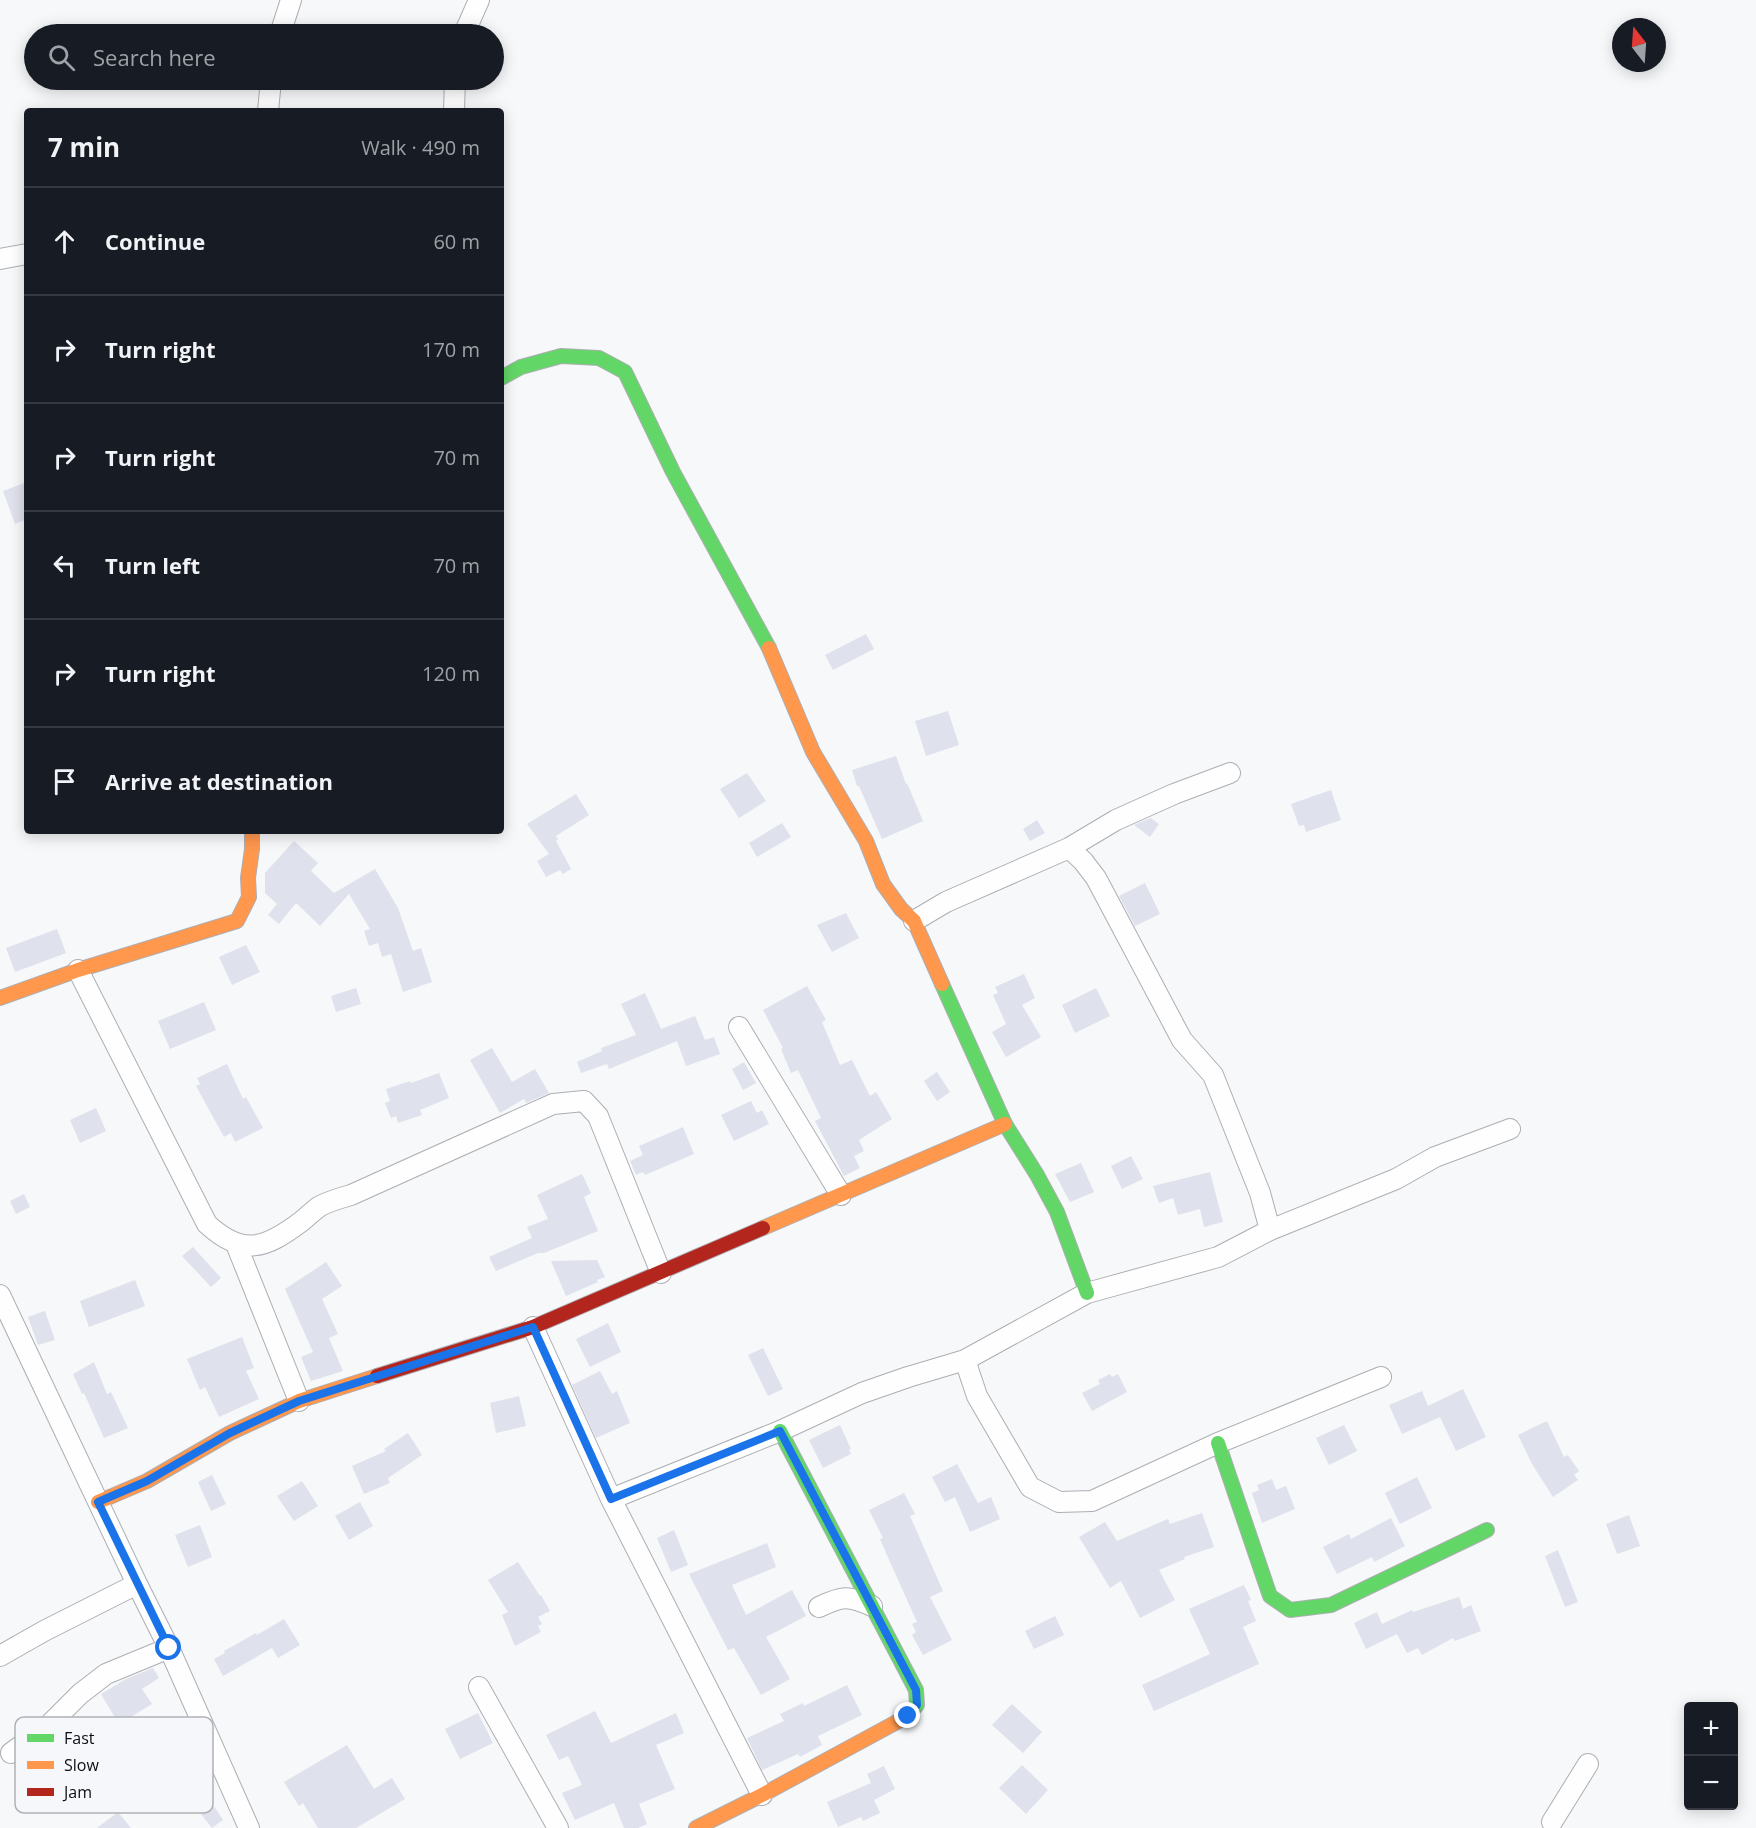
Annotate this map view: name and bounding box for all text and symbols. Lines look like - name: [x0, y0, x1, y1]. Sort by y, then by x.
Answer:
- north arrow: [1612, 18, 1666, 72]
- search box: [24, 24, 504, 90]
- icon: search: [45, 41, 78, 74]
- text: Search here: [93, 42, 216, 72]
- text: 7 min: [48, 129, 120, 165]
- text: Walk · 490 m: [361, 134, 480, 161]
- icon: ahead: [48, 225, 81, 258]
- text: Continue: [105, 226, 205, 256]
- text: 60 m: [433, 228, 480, 255]
- icon: right: [48, 333, 81, 366]
- text: Turn right: [105, 334, 216, 364]
- text: 170 m: [422, 336, 480, 363]
- icon: right: [48, 441, 81, 474]
- text: Turn right: [105, 442, 216, 472]
- text: 70 m: [433, 444, 480, 471]
- icon: left: [48, 549, 81, 582]
- text: Turn left: [105, 550, 200, 580]
- text: 70 m: [433, 552, 480, 579]
- icon: right: [48, 657, 81, 690]
- text: Turn right: [105, 658, 216, 688]
- text: 120 m: [422, 660, 480, 687]
- icon: arrive: [48, 765, 81, 798]
- text: Arrive at destination: [105, 766, 333, 796]
- route start: [155, 1634, 181, 1660]
- route end: [894, 1702, 920, 1728]
- map controls: [1684, 1702, 1738, 1810]
- button: +: [1684, 1702, 1738, 1756]
- legend: [15, 1717, 213, 1813]
- text: Fast: [64, 1727, 95, 1749]
- text: Slow: [64, 1754, 99, 1776]
- button: −: [1684, 1756, 1738, 1810]
- text: Jam: [62, 1781, 92, 1803]

